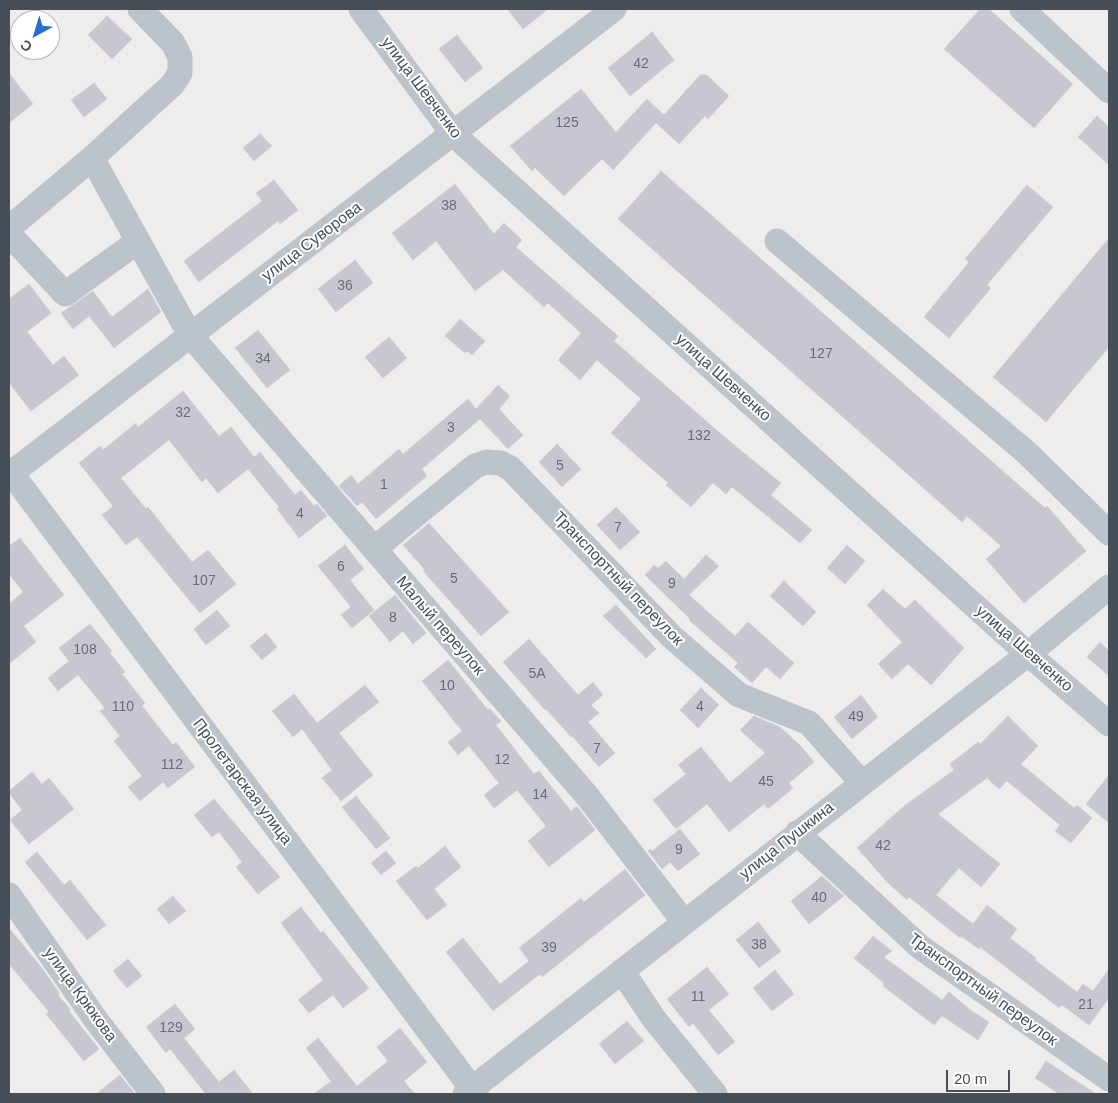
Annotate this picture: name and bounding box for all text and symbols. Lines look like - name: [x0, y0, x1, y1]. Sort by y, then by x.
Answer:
- north arrow: [10, 10, 60, 60]
- street label: улица Шевченко: [377, 34, 465, 142]
- text: С: [17, 36, 35, 55]
- house number: 42: [633, 56, 649, 72]
- house number: 125: [555, 115, 579, 131]
- street label: улица Суворова: [258, 198, 366, 286]
- house number: 38: [441, 198, 457, 214]
- house number: 36: [337, 278, 353, 294]
- street label: улица Шевченко: [671, 330, 775, 426]
- house number: 127: [809, 346, 833, 362]
- house number: 34: [255, 351, 271, 367]
- house number: 32: [175, 405, 191, 421]
- house number: 3: [447, 420, 455, 436]
- house number: 132: [687, 428, 711, 444]
- house number: 5: [556, 458, 564, 474]
- house number: 1: [380, 477, 388, 493]
- house number: 4: [296, 506, 304, 522]
- street label: Транспортный переулок: [549, 508, 687, 650]
- house number: 7: [614, 520, 622, 536]
- house number: 6: [337, 559, 345, 575]
- house number: 5: [450, 571, 458, 587]
- house number: 107: [192, 573, 216, 589]
- street label: Малый переулок: [392, 573, 488, 679]
- house number: 9: [668, 576, 676, 592]
- street label: улица Шевченко: [972, 602, 1076, 696]
- house number: 8: [389, 610, 397, 626]
- house number: 108: [73, 642, 97, 658]
- house number: 5А: [528, 666, 546, 682]
- house number: 10: [439, 678, 455, 694]
- house number: 110: [112, 699, 134, 715]
- house number: 4: [696, 699, 704, 715]
- house number: 49: [848, 709, 864, 725]
- street label: Пролетарская улица: [188, 715, 296, 849]
- house number: 7: [593, 741, 601, 757]
- house number: 12: [494, 752, 510, 768]
- house number: 112: [161, 757, 183, 773]
- house number: 45: [758, 774, 774, 790]
- house number: 14: [532, 787, 548, 803]
- street label: улица Пушкина: [736, 798, 838, 884]
- house number: 42: [875, 838, 891, 854]
- house number: 9: [675, 842, 683, 858]
- house number: 40: [811, 890, 827, 906]
- street label: Транспортный переулок: [905, 930, 1061, 1050]
- house number: 38: [751, 937, 767, 953]
- house number: 39: [541, 940, 557, 956]
- street label: улица Крюкова: [39, 944, 121, 1046]
- house number: 11: [691, 989, 705, 1005]
- house number: 21: [1078, 997, 1094, 1013]
- house number: 129: [159, 1020, 183, 1036]
- scale bar: [948, 1060, 1012, 1092]
- text: 20 m: [954, 1070, 987, 1087]

